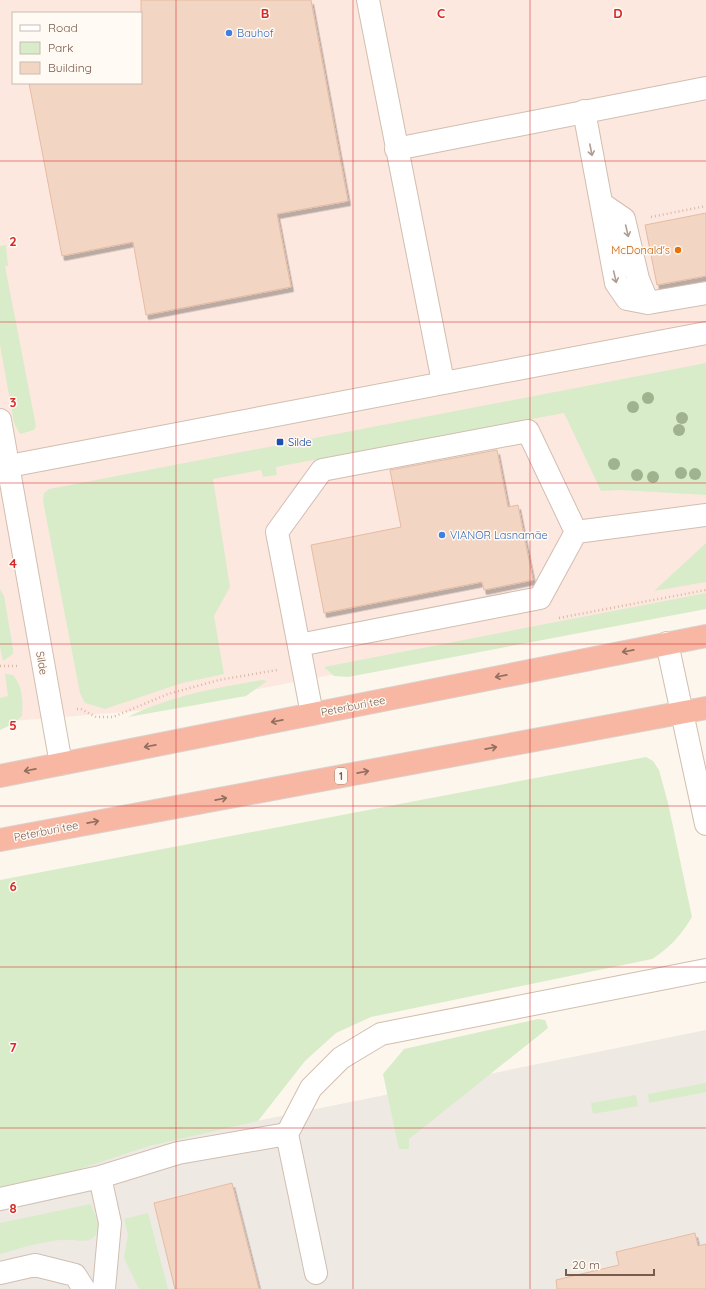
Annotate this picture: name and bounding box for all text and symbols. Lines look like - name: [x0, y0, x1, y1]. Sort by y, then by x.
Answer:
- text: B: [261, 5, 269, 21]
- text: C: [437, 5, 445, 21]
- text: D: [613, 5, 623, 21]
- legend: [12, 12, 142, 84]
- text: Road: [48, 20, 78, 35]
- place label: Bauhof: [237, 26, 274, 40]
- marker: Bauhof: [224, 28, 234, 38]
- text: Park: [48, 40, 73, 55]
- text: Building: [48, 60, 92, 75]
- one-way arrow: [588, 143, 596, 156]
- one-way arrow: [623, 224, 631, 237]
- text: 2: [9, 233, 17, 249]
- place label: McDonald's: [611, 243, 670, 257]
- marker: McDonald's: [673, 245, 683, 255]
- one-way arrow: [612, 271, 620, 284]
- text: 3: [10, 394, 17, 410]
- place label: Silde: [288, 435, 312, 449]
- marker: Silde: [275, 437, 285, 447]
- place label: VIANOR Lasnamäe: [450, 528, 548, 542]
- marker: VIANOR Lasnamäe: [437, 530, 447, 540]
- text: 4: [9, 555, 17, 571]
- one-way arrow: [622, 647, 635, 655]
- street label: Silde: [33, 650, 51, 676]
- one-way arrow: [495, 673, 508, 681]
- street label: Peterburi tee: [320, 693, 386, 719]
- text: 5: [9, 717, 17, 733]
- one-way arrow: [271, 718, 284, 726]
- one-way arrow: [144, 743, 157, 751]
- one-way arrow: [484, 744, 497, 752]
- one-way arrow: [24, 766, 37, 774]
- road number: 1: [335, 768, 347, 784]
- one-way arrow: [356, 768, 369, 776]
- one-way arrow: [214, 794, 227, 802]
- street label: Peterburi tee: [13, 818, 79, 844]
- one-way arrow: [87, 818, 100, 826]
- text: 6: [9, 878, 17, 894]
- text: 7: [9, 1039, 17, 1055]
- text: 8: [9, 1200, 17, 1216]
- scale bar: [566, 1251, 654, 1277]
- text: 20 m: [572, 1257, 600, 1272]

